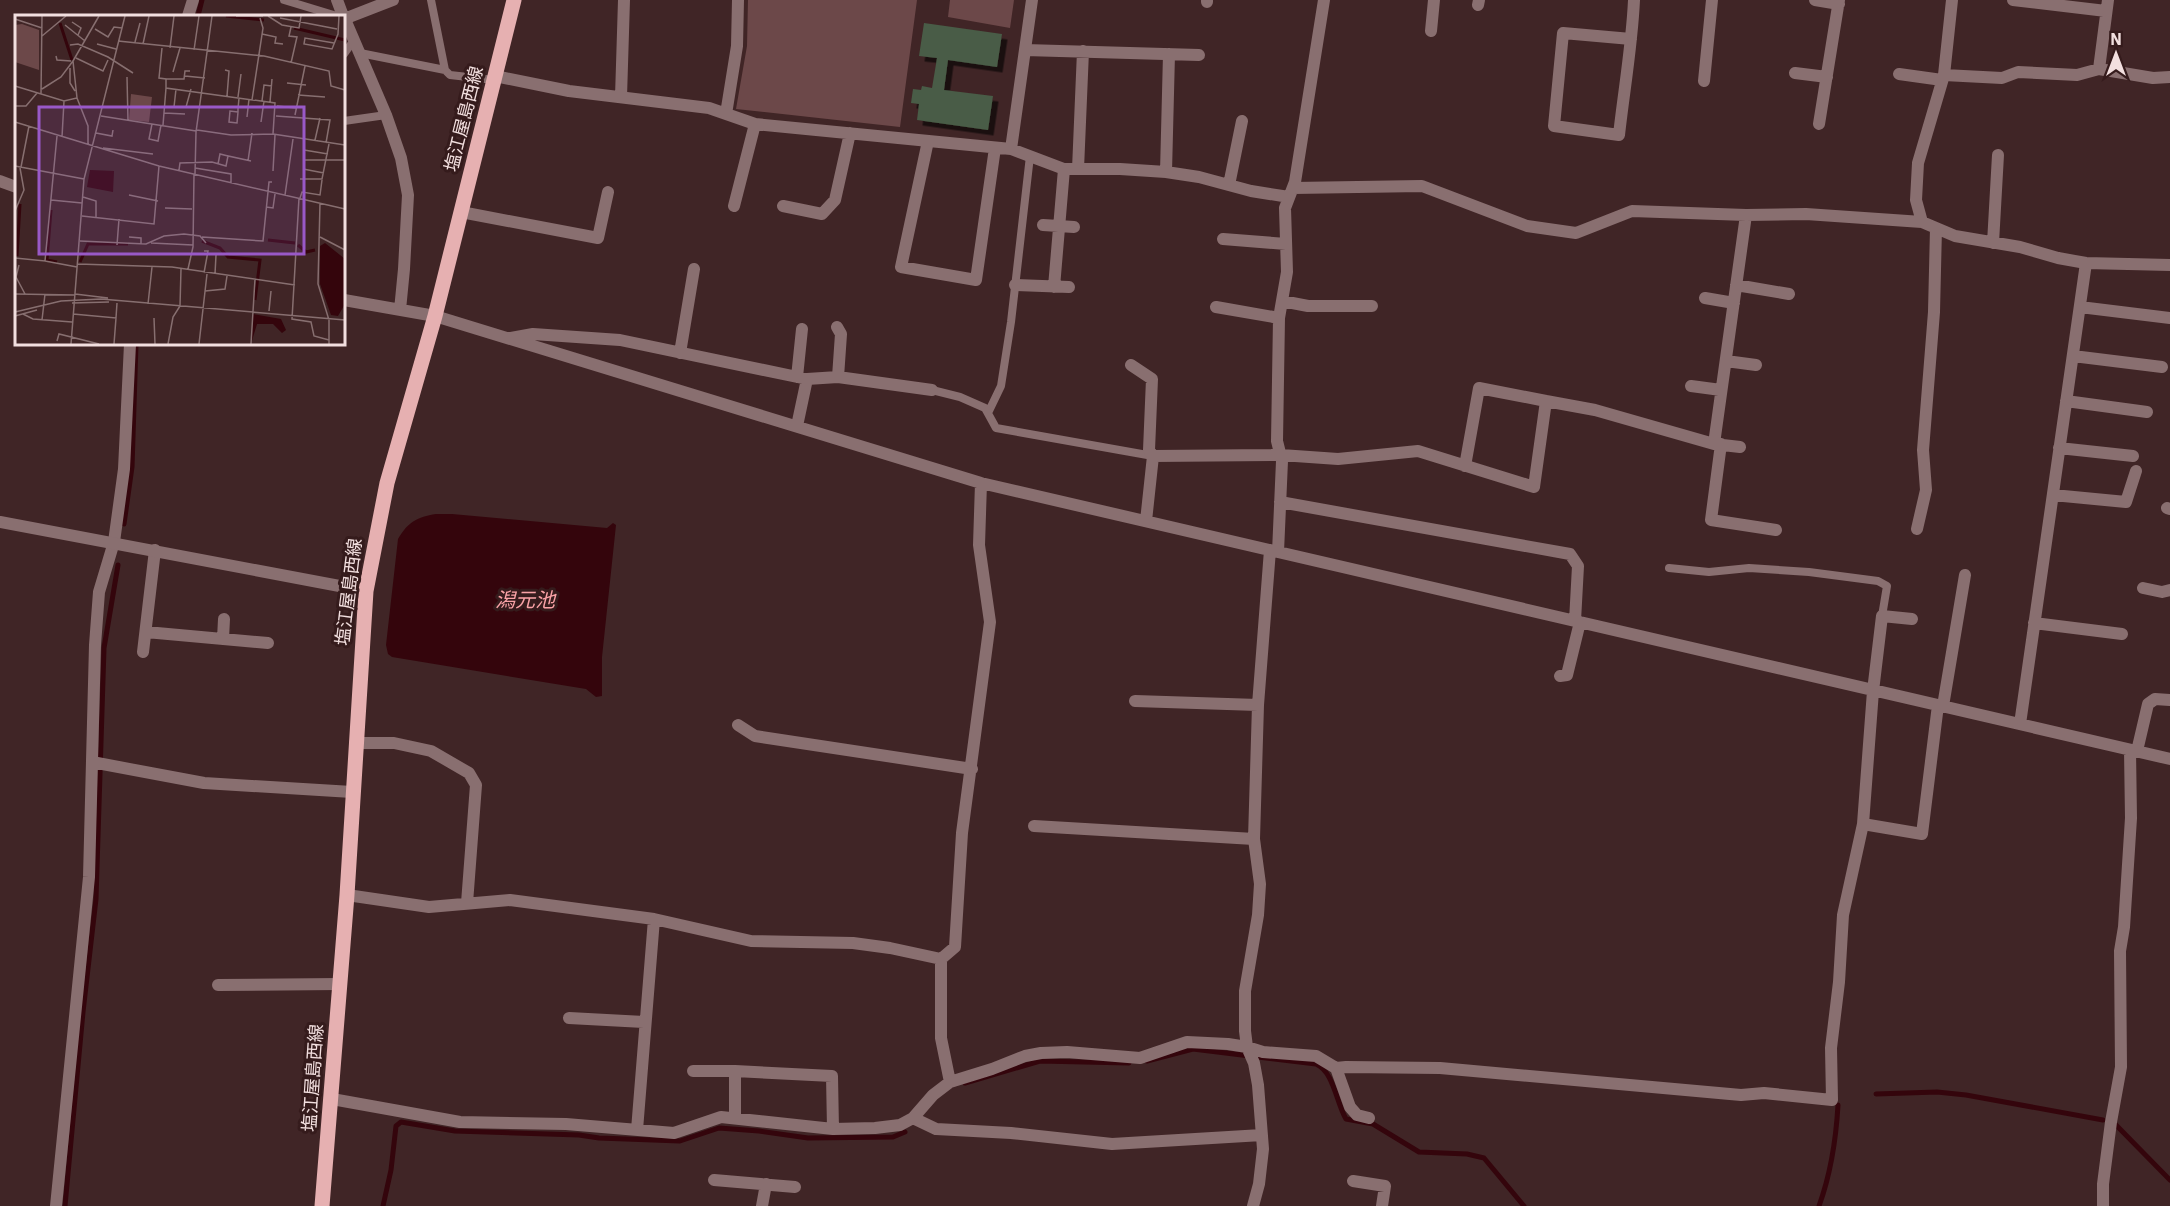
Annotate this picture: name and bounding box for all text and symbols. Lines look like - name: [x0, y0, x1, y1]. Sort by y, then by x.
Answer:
- inset map: [15, 15, 345, 345]
- north arrow: [2086, 24, 2146, 84]
- text: N: [2110, 29, 2122, 49]
- street label: 塩江屋島西線: [439, 64, 488, 174]
- street label: 塩江屋島西線: [331, 537, 366, 647]
- water label: 潟元池: [495, 586, 557, 613]
- street label: 塩江屋島西線: [297, 1023, 328, 1133]

